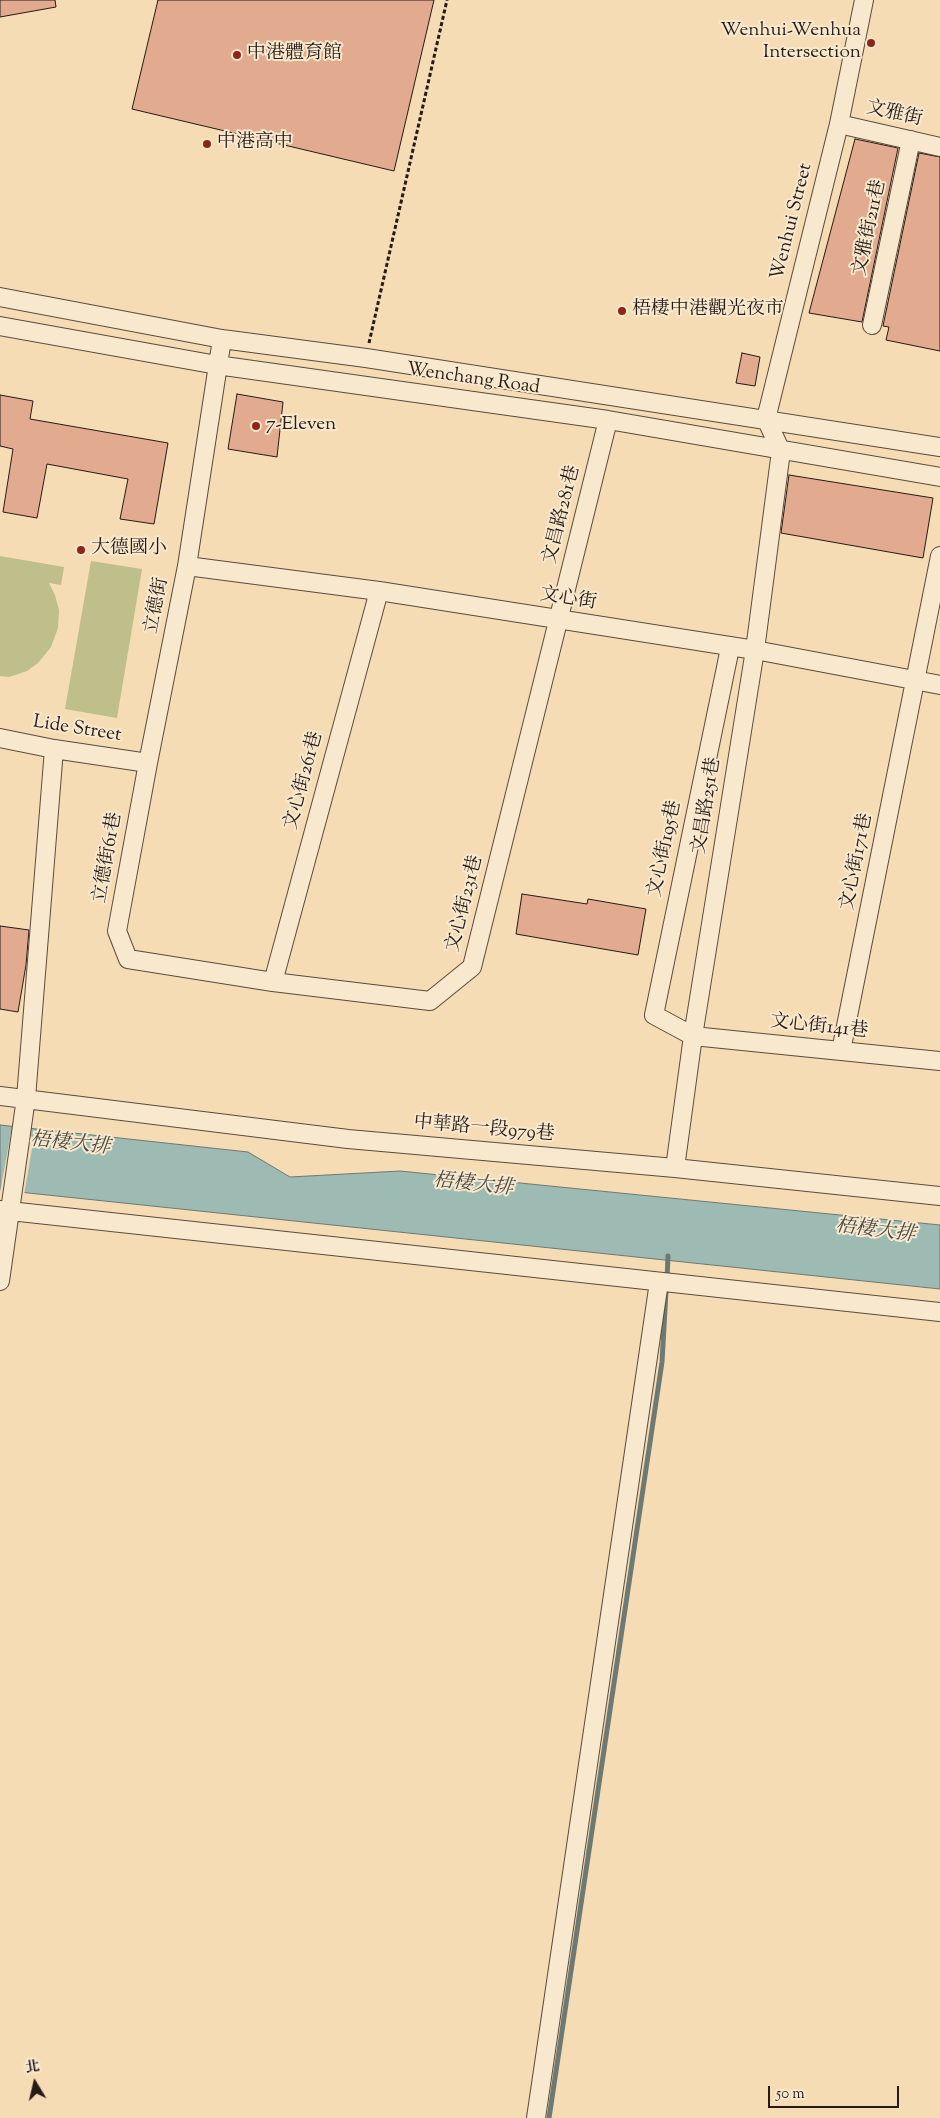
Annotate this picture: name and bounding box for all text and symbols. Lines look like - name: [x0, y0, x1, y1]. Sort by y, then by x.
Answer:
- place label: Wenhui-Wenhua Intersection: [720, 21, 861, 65]
- marker: Wenhui-Wenhua Intersection: [865, 37, 877, 49]
- place label: 中港體育館: [247, 44, 342, 66]
- marker: 中港體育館: [231, 49, 243, 61]
- street label: 文雅街: [864, 97, 924, 133]
- place label: 中港高中: [217, 133, 293, 155]
- marker: 中港高中: [201, 138, 213, 150]
- street label: Wenhui Street: [767, 161, 819, 283]
- street label: 文雅街211巷: [850, 178, 892, 278]
- place label: 梧棲中港觀光夜市: [632, 300, 784, 322]
- marker: 梧棲中港觀光夜市: [616, 305, 628, 317]
- street label: Wenchang Road: [405, 359, 541, 401]
- place label: 7-Eleven: [266, 415, 336, 437]
- marker: 7-Eleven: [250, 420, 262, 432]
- street label: 文昌路281巷: [540, 463, 586, 567]
- place label: 大德國小: [91, 539, 167, 561]
- marker: 大德國小: [75, 544, 87, 556]
- street label: 立德街: [141, 576, 175, 636]
- street label: 文心街: [538, 584, 598, 616]
- street label: Lide Street: [31, 712, 123, 748]
- street label: 文心街261巷: [281, 729, 329, 833]
- street label: 文昌路251巷: [689, 756, 727, 856]
- street label: 文心街195巷: [645, 799, 687, 899]
- street label: 立德街61巷: [90, 811, 128, 905]
- street label: 文心街171巷: [837, 812, 879, 912]
- street label: 文心街231巷: [443, 853, 489, 955]
- street label: 文心街141巷: [769, 1012, 869, 1044]
- street label: 中華路一段979巷: [412, 1112, 556, 1148]
- water label: 梧棲大排: [29, 1129, 111, 1161]
- water label: 梧棲大排: [432, 1170, 514, 1202]
- water label: 梧棲大排: [834, 1215, 916, 1249]
- text: 北: [24, 2057, 41, 2079]
- north arrow: [10, 2058, 60, 2108]
- scale bar: [770, 2076, 901, 2108]
- text: 50 m: [776, 2084, 805, 2105]

